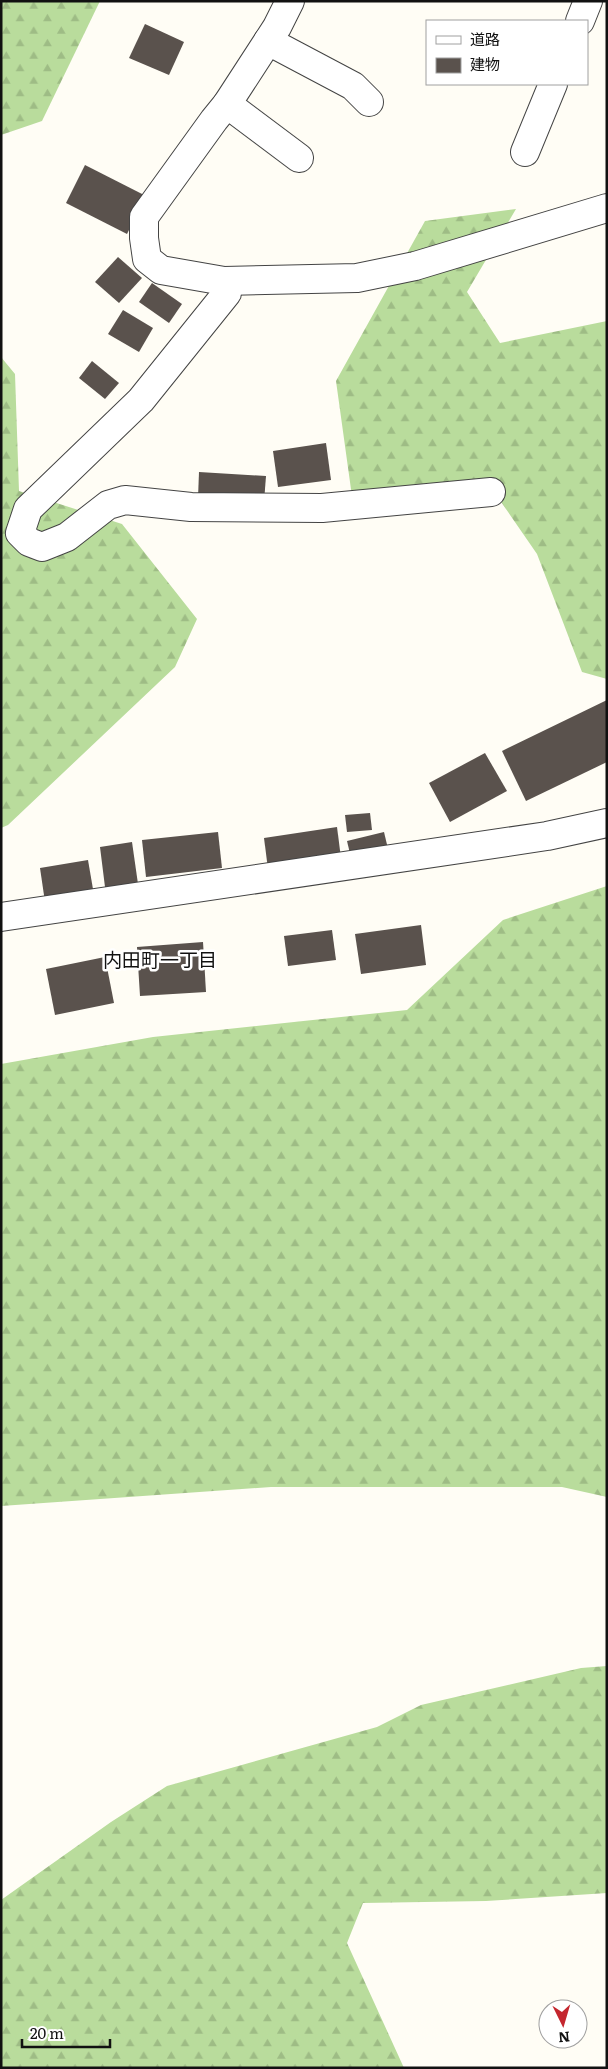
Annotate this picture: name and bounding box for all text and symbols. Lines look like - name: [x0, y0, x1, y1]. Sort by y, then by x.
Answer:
- legend: [426, 20, 588, 85]
- text: 道路: [470, 27, 500, 50]
- text: 建物: [470, 52, 500, 75]
- district label: 内田町一丁目: [103, 945, 217, 973]
- north arrow: [538, 1999, 588, 2049]
- scale bar: [22, 2016, 110, 2048]
- text: 20 m: [30, 2021, 64, 2044]
- text: N: [557, 2027, 571, 2048]

